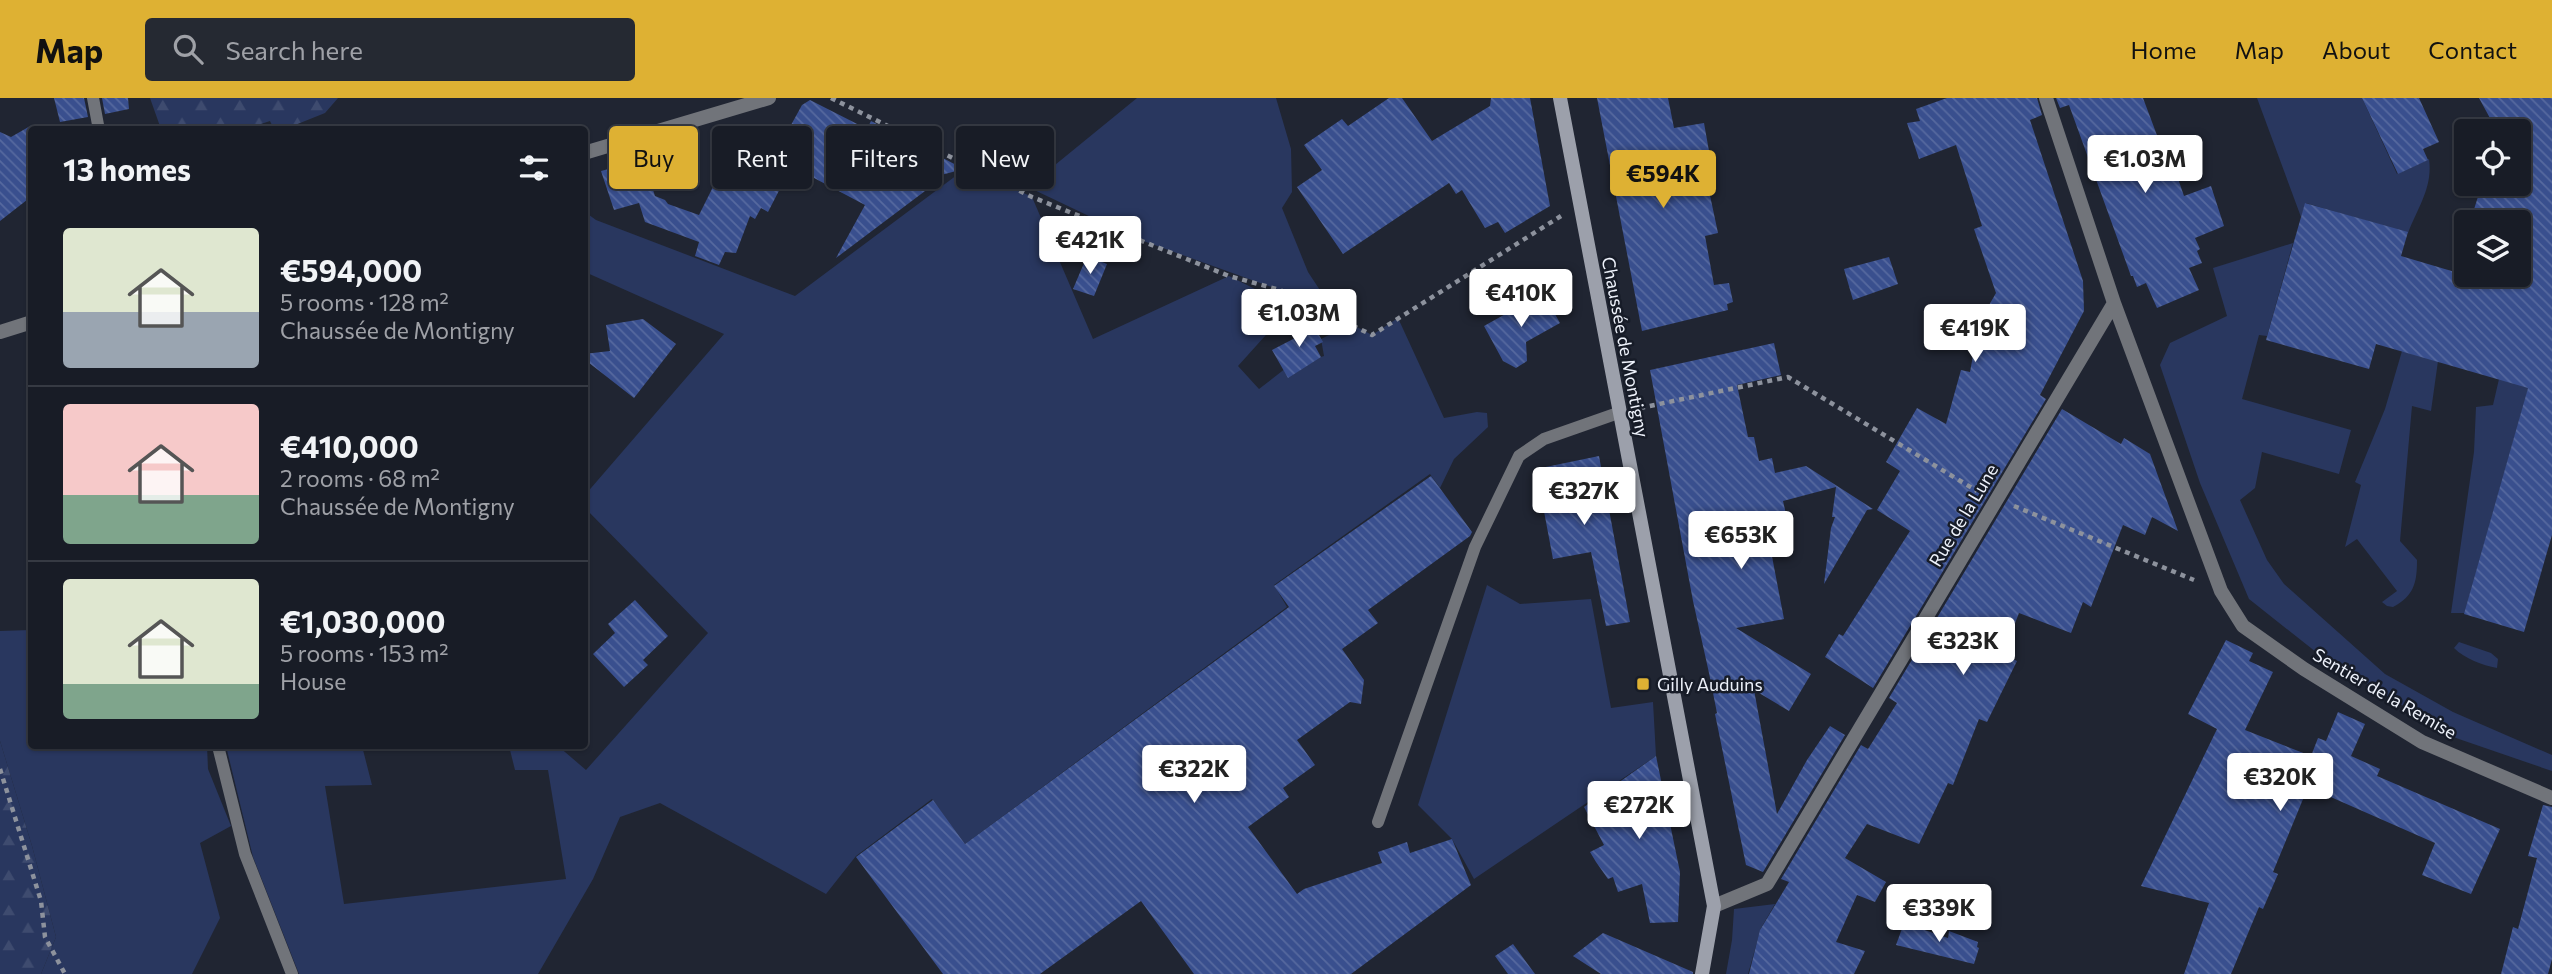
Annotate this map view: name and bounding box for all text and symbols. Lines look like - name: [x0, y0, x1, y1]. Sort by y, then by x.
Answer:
- search box: [145, 18, 635, 81]
- text: Map: [35, 29, 103, 70]
- icon: search: [169, 30, 207, 68]
- text: Search here: [225, 34, 363, 65]
- text: Home: [2131, 35, 2197, 64]
- text: Map: [2235, 35, 2284, 64]
- text: About: [2322, 35, 2390, 64]
- text: Contact: [2428, 35, 2517, 64]
- map controls: [2454, 119, 2531, 287]
- button: locate: [2454, 119, 2531, 196]
- chip: Buy: [609, 126, 698, 189]
- chip: Rent: [712, 126, 812, 189]
- chip: Filters: [826, 126, 942, 189]
- chip: New: [956, 126, 1054, 189]
- pin: €1.03M: [2088, 136, 2202, 195]
- text: €1.03M: [2103, 144, 2187, 172]
- icon: filters: [515, 149, 553, 187]
- text: 13 homes: [63, 150, 191, 187]
- pin: €594K: [1614, 150, 1712, 210]
- text: €594K: [1626, 159, 1700, 187]
- button: layers: [2454, 210, 2531, 287]
- pin: €421K: [1041, 216, 1139, 276]
- text: €421K: [1055, 225, 1125, 253]
- text: €594,000: [280, 251, 422, 288]
- street label: Chaussée de Montigny: [1598, 255, 1654, 439]
- icon: home: [119, 256, 203, 340]
- pin: €410K: [1472, 270, 1570, 329]
- text: €410K: [1485, 278, 1557, 306]
- text: 5 rooms · 128 m²: [280, 288, 449, 316]
- pin: €1.03M: [1242, 289, 1356, 349]
- text: €1.03M: [1257, 298, 1341, 326]
- pin: €419K: [1926, 304, 2024, 364]
- text: €419K: [1940, 313, 2010, 341]
- text: Chaussée de Montigny: [280, 316, 515, 344]
- text: €410,000: [280, 427, 419, 464]
- icon: home: [119, 432, 203, 516]
- street label: Rue de la Lune: [1924, 460, 2002, 570]
- text: 2 rooms · 68 m²: [280, 464, 440, 492]
- pin: €327K: [1535, 468, 1633, 527]
- text: €327K: [1548, 476, 1620, 504]
- text: Chaussée de Montigny: [280, 492, 515, 520]
- pin: €653K: [1692, 512, 1790, 571]
- text: €653K: [1704, 520, 1778, 548]
- text: €1,030,000: [280, 602, 445, 639]
- icon: home: [119, 607, 203, 691]
- pin: €323K: [1914, 618, 2012, 677]
- text: €323K: [1927, 626, 1999, 654]
- text: 5 rooms · 153 m²: [280, 639, 449, 667]
- street label: Sentier de la Remise: [2309, 643, 2461, 743]
- text: House: [280, 667, 346, 695]
- place label: Gilly Auduins: [1657, 673, 1763, 695]
- marker: Gilly Auduins: [1635, 676, 1651, 692]
- pin: €322K: [1145, 746, 1243, 805]
- text: €322K: [1158, 754, 1230, 782]
- pin: €320K: [2231, 754, 2329, 813]
- text: €320K: [2243, 762, 2317, 790]
- pin: €272K: [1590, 782, 1688, 841]
- text: €272K: [1604, 790, 1674, 818]
- pin: €339K: [1890, 884, 1988, 944]
- text: €339K: [1902, 893, 1976, 921]

